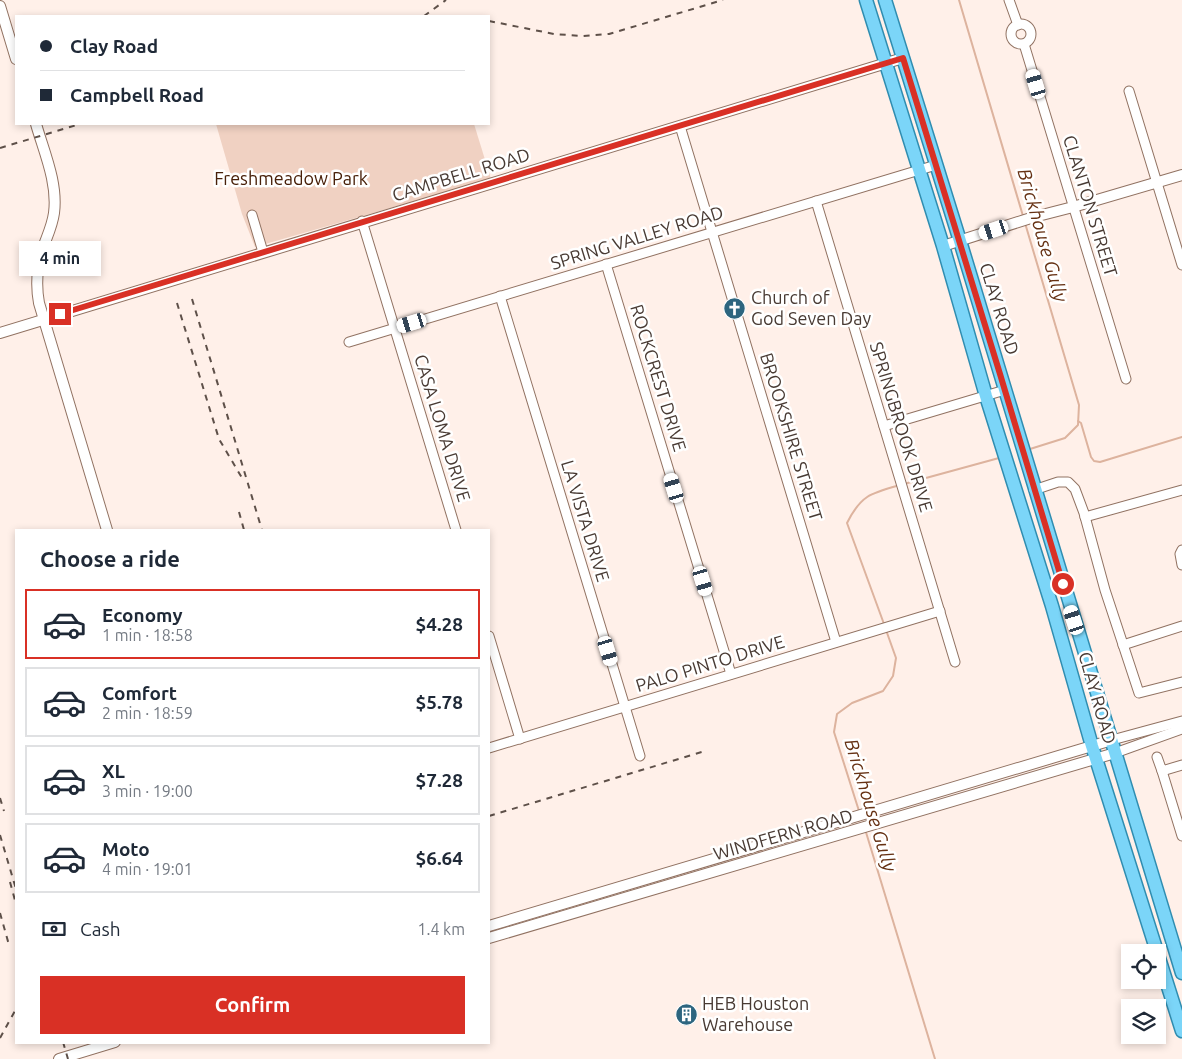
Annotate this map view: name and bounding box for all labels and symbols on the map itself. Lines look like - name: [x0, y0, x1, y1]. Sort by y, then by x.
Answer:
- car: [1024, 67, 1047, 101]
- street label: CLANTON STREET: [1060, 133, 1122, 279]
- street label: CAMPBELL ROAD: [389, 144, 532, 204]
- water label: Brickhouse Gully: [1013, 166, 1073, 305]
- park label: Freshmeadow Park: [214, 168, 368, 188]
- street label: SPRING VALLEY ROAD: [548, 201, 725, 273]
- car: [977, 218, 1010, 242]
- callout: 4 min: [19, 242, 101, 276]
- street label: CLAY ROAD: [976, 260, 1023, 357]
- place label: Church of God Seven Day: [751, 287, 872, 328]
- church icon: Church of God Seven Day: [723, 296, 747, 320]
- street label: ROCKCREST DRIVE: [627, 302, 691, 454]
- route end: [49, 303, 71, 325]
- car: [395, 311, 428, 335]
- street label: SPRINGBROOK DRIVE: [867, 339, 937, 514]
- street label: BROOKSHIRE STREET: [757, 350, 827, 523]
- street label: CASA LOMA DRIVE: [411, 352, 475, 504]
- street label: LA VISTA DRIVE: [558, 458, 614, 584]
- car: [662, 471, 685, 505]
- car: [691, 564, 714, 598]
- route start: [1052, 573, 1074, 595]
- car: [1062, 603, 1085, 637]
- street label: PALO PINTO DRIVE: [633, 631, 786, 695]
- car: [596, 634, 619, 668]
- street label: CLAY ROAD: [1075, 649, 1121, 746]
- water label: Brickhouse Gully: [840, 736, 902, 875]
- street label: WINDFERN ROAD: [711, 805, 855, 863]
- place label: HEB Houston Warehouse: [702, 993, 809, 1034]
- building icon: HEB Houston Warehouse: [674, 1002, 698, 1026]

